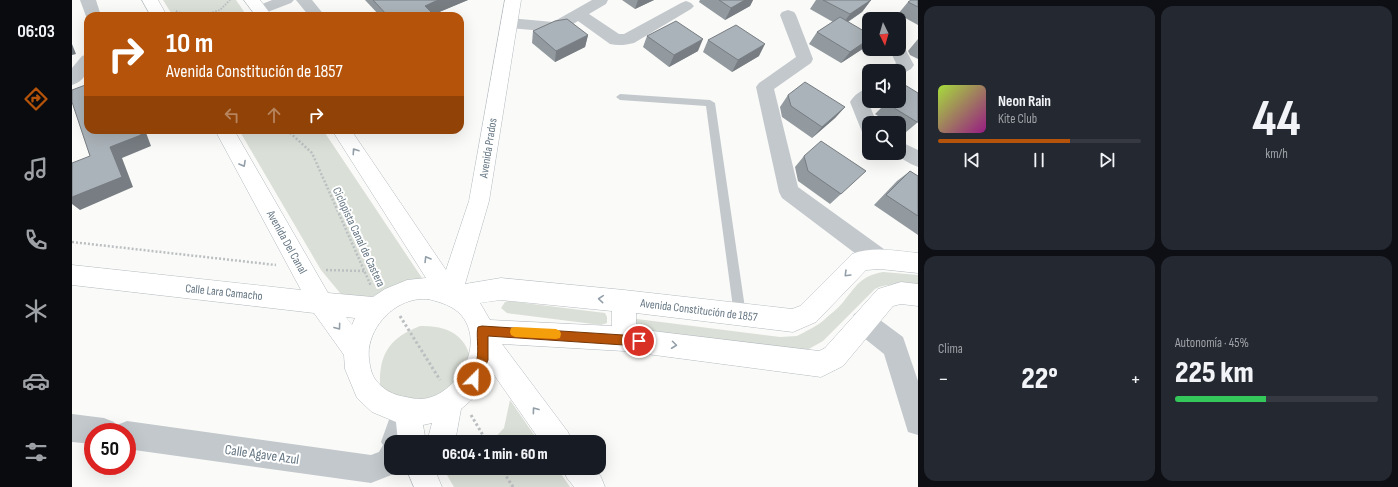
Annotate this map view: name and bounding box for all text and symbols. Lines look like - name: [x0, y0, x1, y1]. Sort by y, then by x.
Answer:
- north arrow: [862, 12, 906, 56]
- map controls: [862, 12, 906, 160]
- text: 06:03: [17, 21, 55, 42]
- text: 10 m: [166, 27, 213, 60]
- icon: right: [100, 28, 152, 80]
- text: Avenida Constitución de 1857: [166, 61, 343, 82]
- button: sound: [862, 64, 906, 108]
- icon: directions: [22, 85, 50, 113]
- text: 44: [1252, 88, 1301, 151]
- text: Neon Rain: [998, 92, 1051, 111]
- icon: left: [221, 104, 243, 126]
- icon: ahead: [263, 104, 285, 126]
- icon: right: [305, 104, 327, 126]
- text: Kite Club: [998, 111, 1037, 127]
- button: search: [862, 116, 906, 160]
- street label: Avenida Prados: [476, 117, 501, 180]
- text: km/h: [1265, 146, 1288, 162]
- one-way arrow: [352, 148, 360, 155]
- icon: previous: [961, 149, 983, 171]
- icon: pause: [1028, 149, 1050, 171]
- icon: next: [1096, 149, 1118, 171]
- icon: music: [22, 155, 50, 183]
- one-way arrow: [238, 160, 245, 167]
- street label: Ciclopista Canal de Castera: [329, 185, 388, 290]
- street label: Avenida Del Canal: [262, 207, 310, 277]
- icon: phone: [22, 226, 50, 254]
- one-way arrow: [425, 256, 432, 263]
- one-way arrow: [844, 269, 852, 277]
- street label: Calle Lara Camacho: [185, 281, 263, 304]
- one-way arrow: [598, 294, 604, 303]
- street label: Avenida Constitución de 1857: [639, 296, 759, 325]
- icon: climate: [22, 297, 50, 325]
- one-way arrow: [333, 322, 340, 329]
- pin: [622, 324, 656, 358]
- icon: arrive: [628, 330, 650, 352]
- text: Autonomía · 45%: [1175, 335, 1249, 351]
- one-way arrow: [671, 340, 677, 349]
- text: Clima: [938, 341, 963, 357]
- text: 225 km: [1175, 355, 1254, 391]
- position arrow: [453, 358, 495, 400]
- text: 22°: [1021, 361, 1058, 397]
- text: −: [938, 366, 949, 393]
- text: +: [1130, 366, 1141, 393]
- icon: car: [22, 367, 50, 395]
- one-way arrow: [533, 408, 540, 415]
- speed limit sign: 50: [84, 423, 136, 475]
- icon: filters: [22, 438, 50, 466]
- street label: Calle Agave Azul: [224, 441, 300, 468]
- text: 06:04 · 1 min · 60 m: [442, 445, 548, 464]

